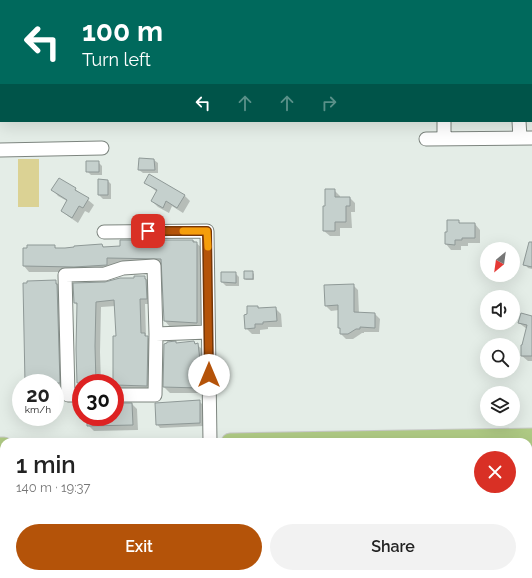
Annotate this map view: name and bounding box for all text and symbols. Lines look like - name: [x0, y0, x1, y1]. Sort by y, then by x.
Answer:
- text: 100 m: [82, 15, 163, 48]
- icon: left: [16, 16, 68, 68]
- text: Turn left: [82, 49, 151, 70]
- icon: left: [192, 92, 214, 114]
- icon: ahead: [234, 92, 256, 114]
- icon: ahead: [276, 92, 298, 114]
- icon: right: [318, 92, 340, 114]
- pin: [131, 214, 165, 248]
- icon: arrive: [137, 220, 159, 242]
- north arrow: [480, 242, 520, 282]
- map controls: [480, 242, 520, 426]
- button: sound: [480, 290, 520, 330]
- button: search: [480, 338, 520, 378]
- position arrow: [188, 354, 230, 396]
- speed limit sign: 30: [72, 374, 124, 426]
- text: 20: [26, 383, 50, 407]
- button: layers: [480, 386, 520, 426]
- text: km/h: [25, 404, 51, 415]
- text: 1 min: [16, 450, 76, 479]
- button: close: [474, 451, 516, 493]
- text: 140 m · 19:37: [16, 480, 90, 495]
- button: Exit: [16, 524, 262, 570]
- button: Share: [270, 524, 516, 570]

